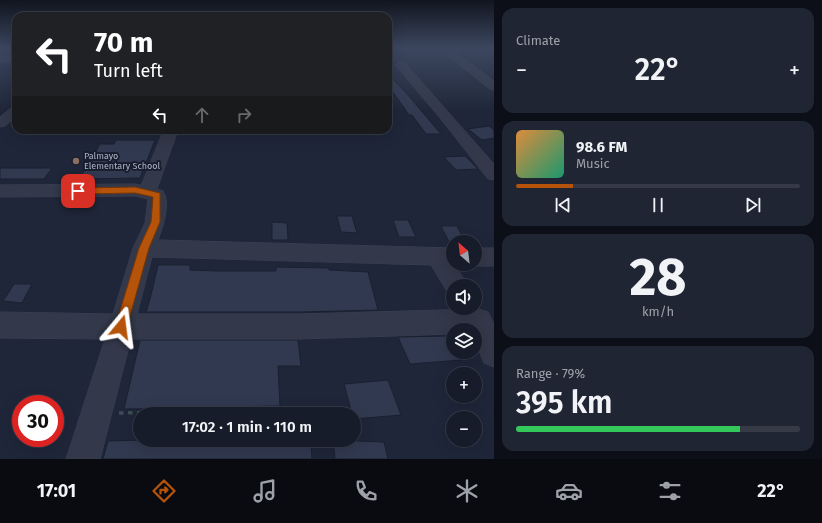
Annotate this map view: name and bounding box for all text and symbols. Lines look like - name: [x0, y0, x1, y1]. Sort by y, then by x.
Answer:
- text: 70 m: [94, 26, 153, 59]
- icon: left: [28, 28, 80, 80]
- text: Climate: [516, 33, 560, 48]
- text: 22°: [635, 52, 681, 88]
- text: −: [516, 57, 527, 84]
- text: +: [789, 57, 800, 84]
- text: Turn left: [94, 60, 163, 82]
- icon: left: [149, 104, 171, 126]
- icon: ahead: [191, 104, 213, 126]
- icon: right: [233, 104, 255, 126]
- text: 98.6 FM: [576, 138, 627, 156]
- place label: Palmayo Elementary School: [84, 151, 161, 171]
- marker: Palmayo Elementary School: [71, 156, 81, 166]
- text: Music: [576, 156, 610, 171]
- pin: [61, 174, 95, 208]
- icon: arrive: [67, 180, 89, 202]
- icon: previous: [552, 194, 574, 216]
- icon: pause: [647, 194, 669, 216]
- icon: next: [742, 194, 764, 216]
- north arrow: [446, 235, 482, 271]
- map controls: [446, 235, 482, 447]
- text: 28: [629, 246, 687, 309]
- button: sound: [446, 279, 482, 315]
- text: km/h: [642, 304, 674, 319]
- position arrow: [100, 306, 142, 348]
- button: layers: [446, 323, 482, 359]
- text: Range · 79%: [516, 366, 585, 381]
- button: +: [446, 367, 482, 403]
- text: 395 km: [516, 385, 613, 421]
- speed limit sign: 30: [12, 395, 64, 447]
- button: −: [446, 411, 482, 447]
- text: 17:02 · 1 min · 110 m: [182, 418, 312, 436]
- icon: directions: [150, 477, 178, 505]
- icon: music: [251, 477, 279, 505]
- icon: phone: [352, 477, 380, 505]
- icon: climate: [453, 477, 481, 505]
- icon: car: [555, 477, 583, 505]
- icon: filters: [656, 477, 684, 505]
- text: 17:01: [37, 480, 76, 502]
- text: 22°: [757, 480, 785, 502]

